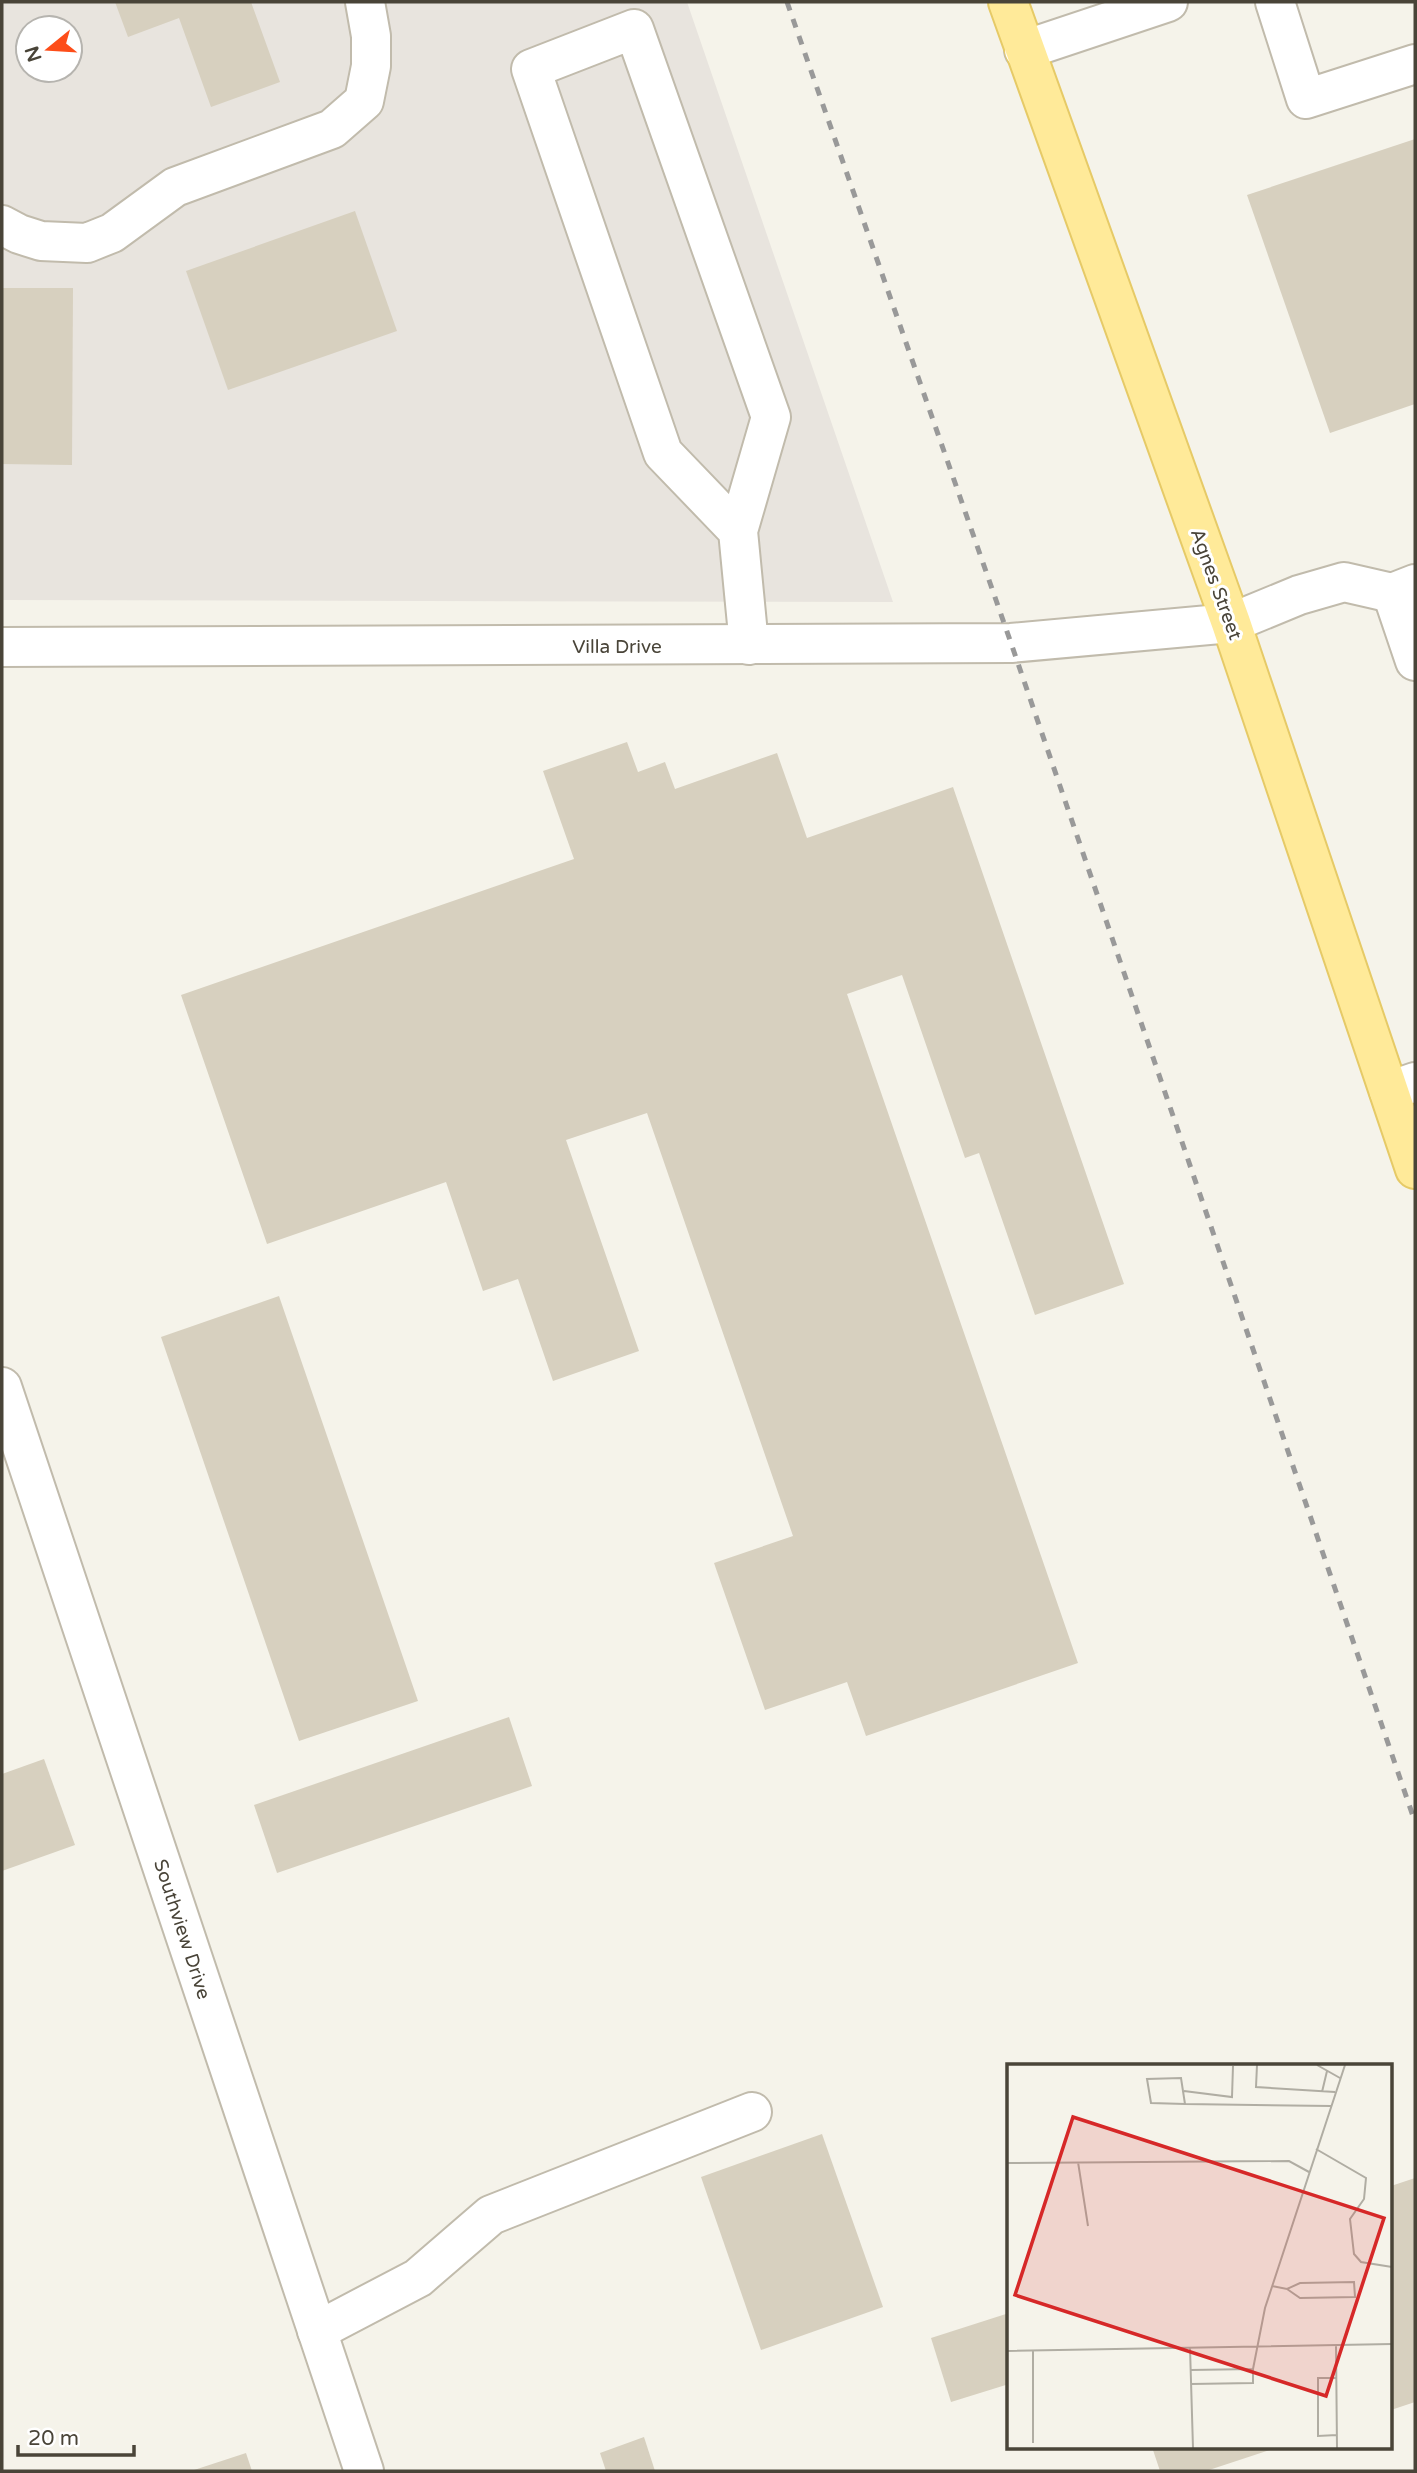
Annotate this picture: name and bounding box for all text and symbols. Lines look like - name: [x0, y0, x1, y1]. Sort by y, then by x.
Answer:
- north arrow: [14, 14, 84, 84]
- text: N: [21, 43, 47, 65]
- street label: Agnes Street: [1186, 526, 1246, 643]
- street label: Villa Drive: [572, 636, 662, 658]
- street label: Southview Drive: [149, 1857, 215, 2002]
- inset map: [1007, 2064, 1392, 2448]
- scale bar: [18, 2414, 133, 2458]
- text: 20 m: [28, 2426, 79, 2451]

